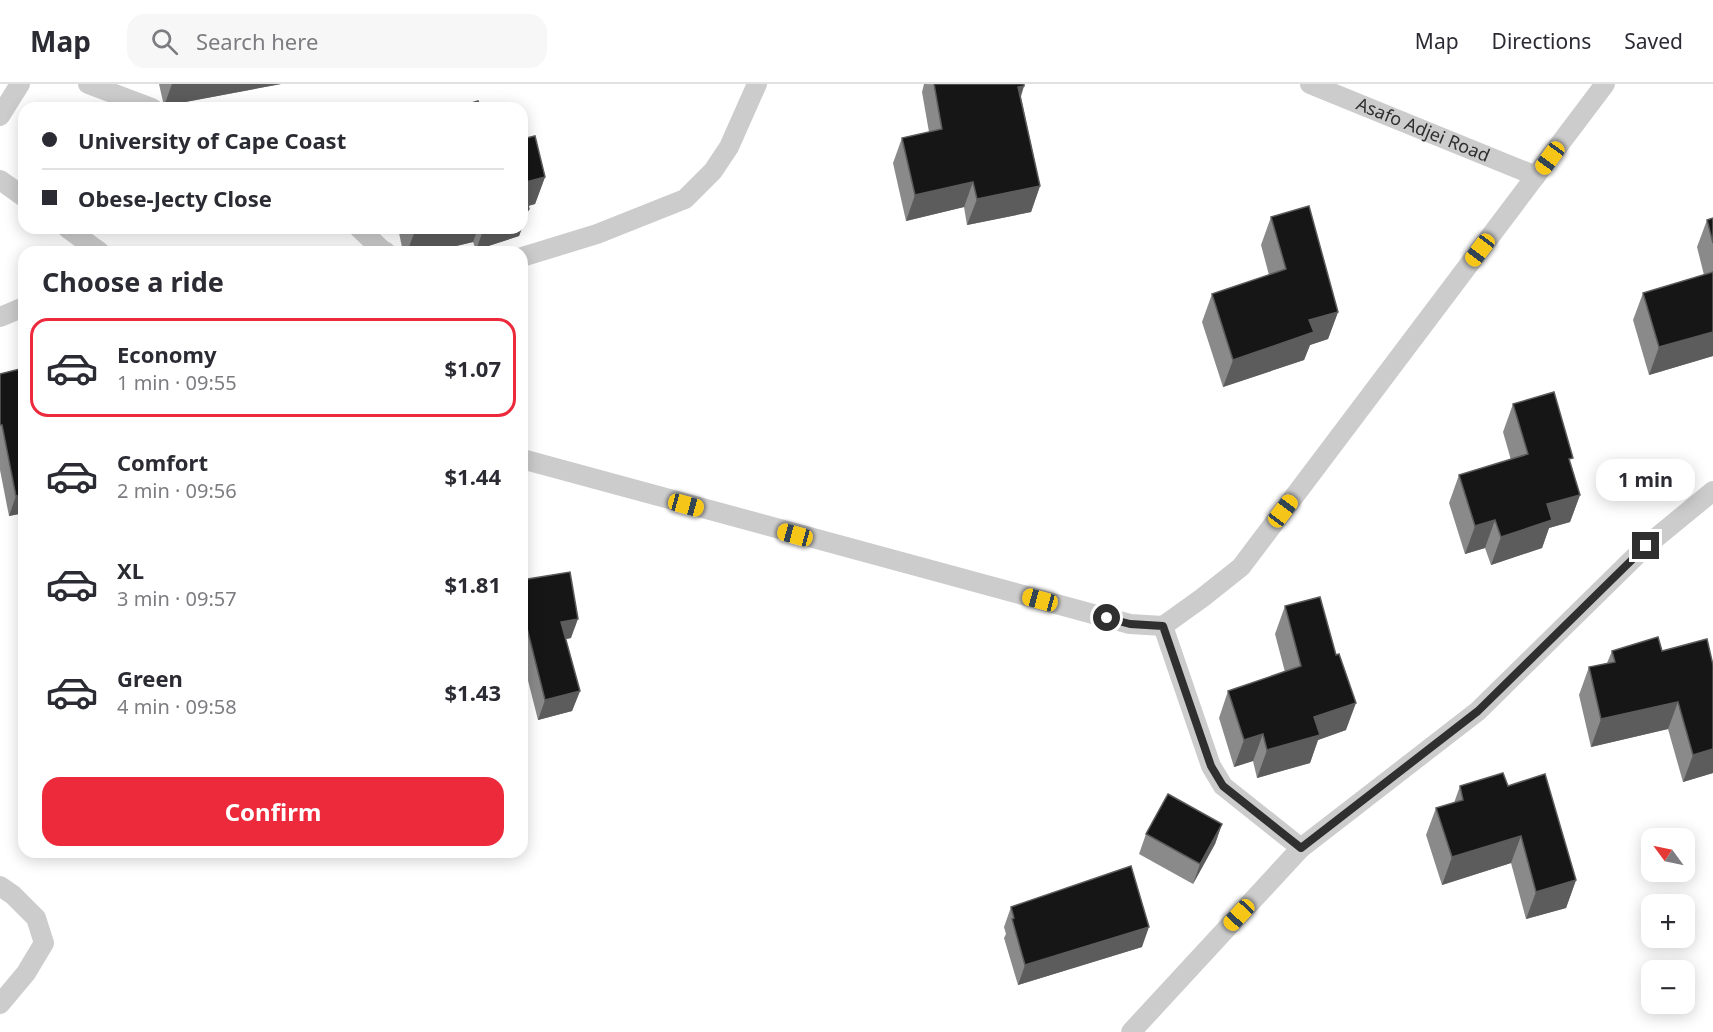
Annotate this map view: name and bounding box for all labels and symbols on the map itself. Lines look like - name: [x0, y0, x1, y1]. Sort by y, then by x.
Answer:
- street label: Asafo Adjei Road: [1353, 91, 1494, 167]
- car: [1532, 138, 1568, 178]
- car: [1462, 230, 1498, 270]
- callout: 1 min: [1596, 459, 1696, 501]
- car: [1265, 491, 1301, 531]
- car: [666, 492, 706, 518]
- car: [775, 522, 815, 548]
- route end: [1632, 532, 1659, 559]
- car: [1020, 587, 1060, 613]
- route start: [1093, 604, 1120, 631]
- north arrow: [1641, 828, 1695, 882]
- car: [1220, 896, 1258, 934]

